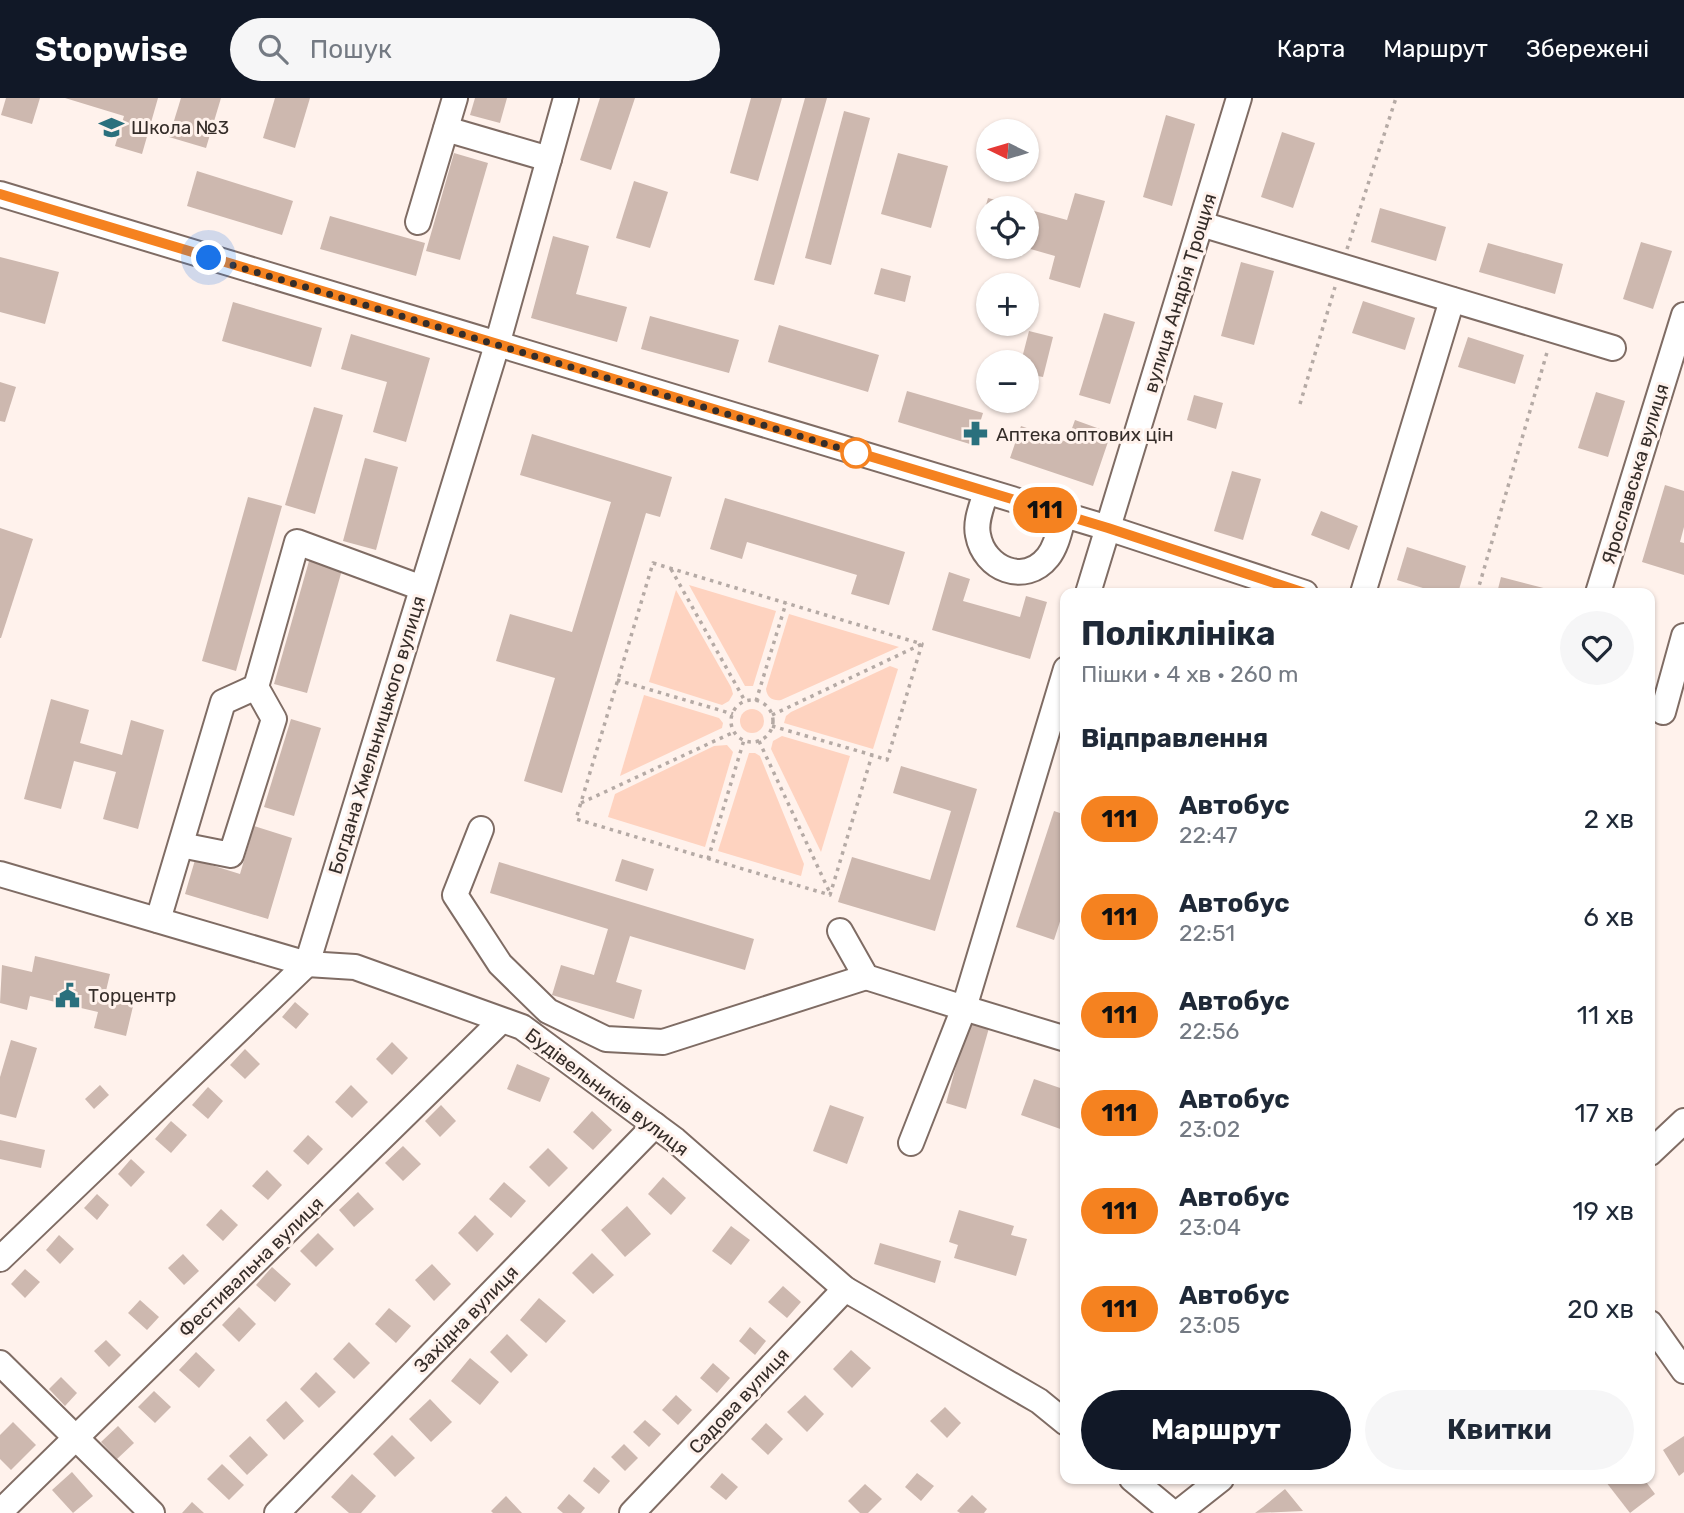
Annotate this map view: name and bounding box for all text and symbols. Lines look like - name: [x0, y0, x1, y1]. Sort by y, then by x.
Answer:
- search box: [230, 18, 720, 81]
- text: Stopwise: [35, 30, 188, 69]
- icon: search: [254, 30, 292, 68]
- text: Пошук: [310, 34, 392, 65]
- text: Карта: [1277, 35, 1345, 63]
- text: Маршрут: [1383, 35, 1488, 63]
- text: Збережені: [1526, 35, 1649, 63]
- school or university icon: Школа №3: [97, 113, 125, 141]
- place label: Школа №3: [131, 116, 229, 139]
- north arrow: [976, 119, 1040, 182]
- map controls: [976, 119, 1039, 413]
- street label: вулиця Андрія Трощия: [1139, 191, 1221, 395]
- button: locate: [976, 196, 1039, 259]
- your location: [191, 240, 226, 275]
- button: +: [976, 273, 1039, 336]
- button: −: [976, 350, 1039, 413]
- street label: Ярославська вулиця: [1597, 381, 1673, 567]
- pharmacy icon: Аптека оптових цін: [962, 420, 990, 448]
- place label: Аптека оптових цін: [996, 423, 1174, 446]
- unlabelled marker: [841, 438, 871, 468]
- line badge: 111: [1005, 487, 1085, 533]
- text: 111: [1027, 496, 1063, 524]
- street label: Богдана Хмельницького вулиця: [324, 593, 430, 877]
- button: heart: [1560, 611, 1634, 685]
- text: Поліклініка: [1081, 614, 1276, 653]
- text: Пішки · 4 хв · 260 m: [1081, 660, 1298, 688]
- text: Відправлення: [1081, 723, 1268, 754]
- text: Автобус: [1179, 790, 1290, 821]
- text: 2 хв: [1584, 804, 1634, 835]
- text: 111: [1102, 805, 1137, 833]
- text: 22:47: [1179, 821, 1238, 849]
- text: Автобус: [1179, 888, 1290, 919]
- text: 6 хв: [1583, 902, 1634, 933]
- text: 111: [1102, 903, 1137, 931]
- text: 22:51: [1179, 919, 1235, 947]
- public building icon: Торцентр: [54, 981, 82, 1009]
- place label: Торцентр: [88, 984, 176, 1007]
- text: Автобус: [1179, 986, 1290, 1017]
- text: 11 хв: [1577, 1000, 1634, 1031]
- text: 111: [1102, 1001, 1137, 1029]
- text: 22:56: [1179, 1017, 1239, 1045]
- street label: Будівельників вулиця: [521, 1023, 693, 1161]
- text: Автобус: [1179, 1084, 1290, 1115]
- text: 17 хв: [1575, 1098, 1634, 1129]
- text: 111: [1102, 1099, 1137, 1127]
- text: 23:02: [1179, 1115, 1240, 1143]
- text: Автобус: [1179, 1182, 1290, 1213]
- street label: Фестивальна вулиця: [174, 1192, 328, 1342]
- text: 19 хв: [1572, 1196, 1634, 1227]
- text: 111: [1102, 1197, 1137, 1225]
- text: 23:04: [1179, 1213, 1241, 1241]
- street label: Західна вулиця: [409, 1261, 523, 1377]
- text: Автобус: [1179, 1280, 1290, 1311]
- text: 20 хв: [1567, 1294, 1634, 1325]
- text: 111: [1102, 1295, 1137, 1323]
- text: 23:05: [1179, 1311, 1240, 1339]
- street label: Садова вулиця: [684, 1343, 794, 1459]
- button: Маршрут: [1081, 1390, 1351, 1470]
- button: Квитки: [1365, 1390, 1634, 1470]

